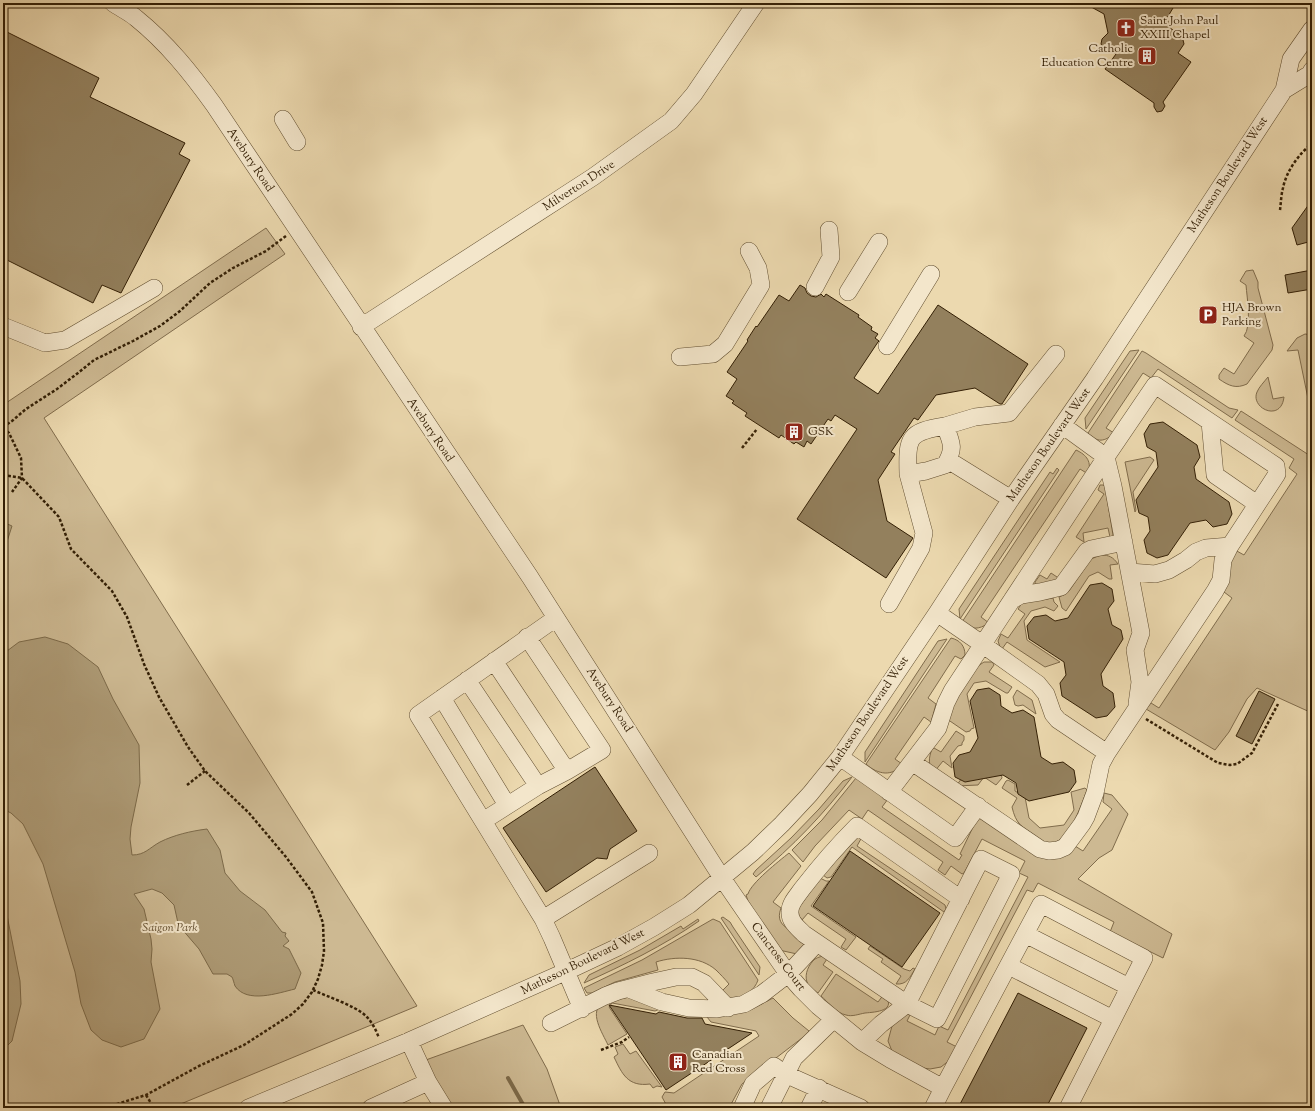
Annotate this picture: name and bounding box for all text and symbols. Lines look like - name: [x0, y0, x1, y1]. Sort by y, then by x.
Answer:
- place label: Saint John Paul XXIII Chapel: [1140, 12, 1219, 44]
- church icon: Saint John Paul XXIII Chapel: [1115, 17, 1137, 39]
- place label: Catholic Education Centre: [1042, 40, 1134, 72]
- building icon: Catholic Education Centre: [1136, 45, 1158, 67]
- street label: Matheson Boulevard West: [1183, 113, 1273, 237]
- street label: Avebury Road: [222, 124, 278, 196]
- street label: Milverton Drive: [539, 156, 619, 216]
- place label: HJA Brown Parking: [1222, 299, 1282, 331]
- parking icon: HJA Brown Parking: [1197, 304, 1219, 326]
- street label: Matheson Boulevard West: [1003, 384, 1095, 506]
- street label: Avebury Road: [402, 394, 458, 466]
- building icon: GSK: [783, 421, 805, 443]
- place label: GSK: [808, 423, 834, 441]
- street label: Matheson Boulevard West: [823, 653, 913, 775]
- street label: Avebury Road: [581, 664, 637, 736]
- park label: Saigon Park: [142, 919, 198, 937]
- street label: Cancross Court: [746, 919, 810, 995]
- street label: Matheson Boulevard West: [518, 924, 648, 1000]
- place label: Canadian Red Cross: [692, 1046, 745, 1078]
- building icon: Canadian Red Cross: [667, 1051, 689, 1073]

